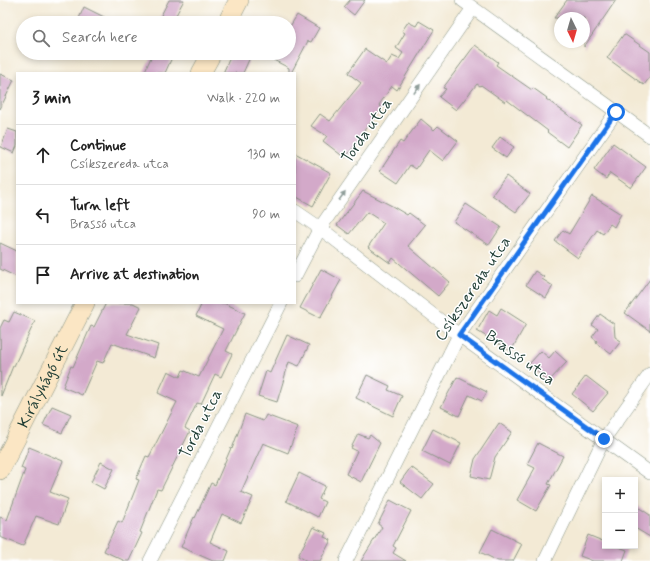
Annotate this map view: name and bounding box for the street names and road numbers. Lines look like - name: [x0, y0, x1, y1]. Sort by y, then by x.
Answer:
- street label: Torda utca: [337, 94, 397, 168]
- street label: Csíkszereda utca: [430, 232, 516, 345]
- street label: Brassó utca: [481, 326, 559, 390]
- street label: Királyhágó út: [13, 340, 73, 431]
- street label: Torda utca: [175, 386, 227, 462]

